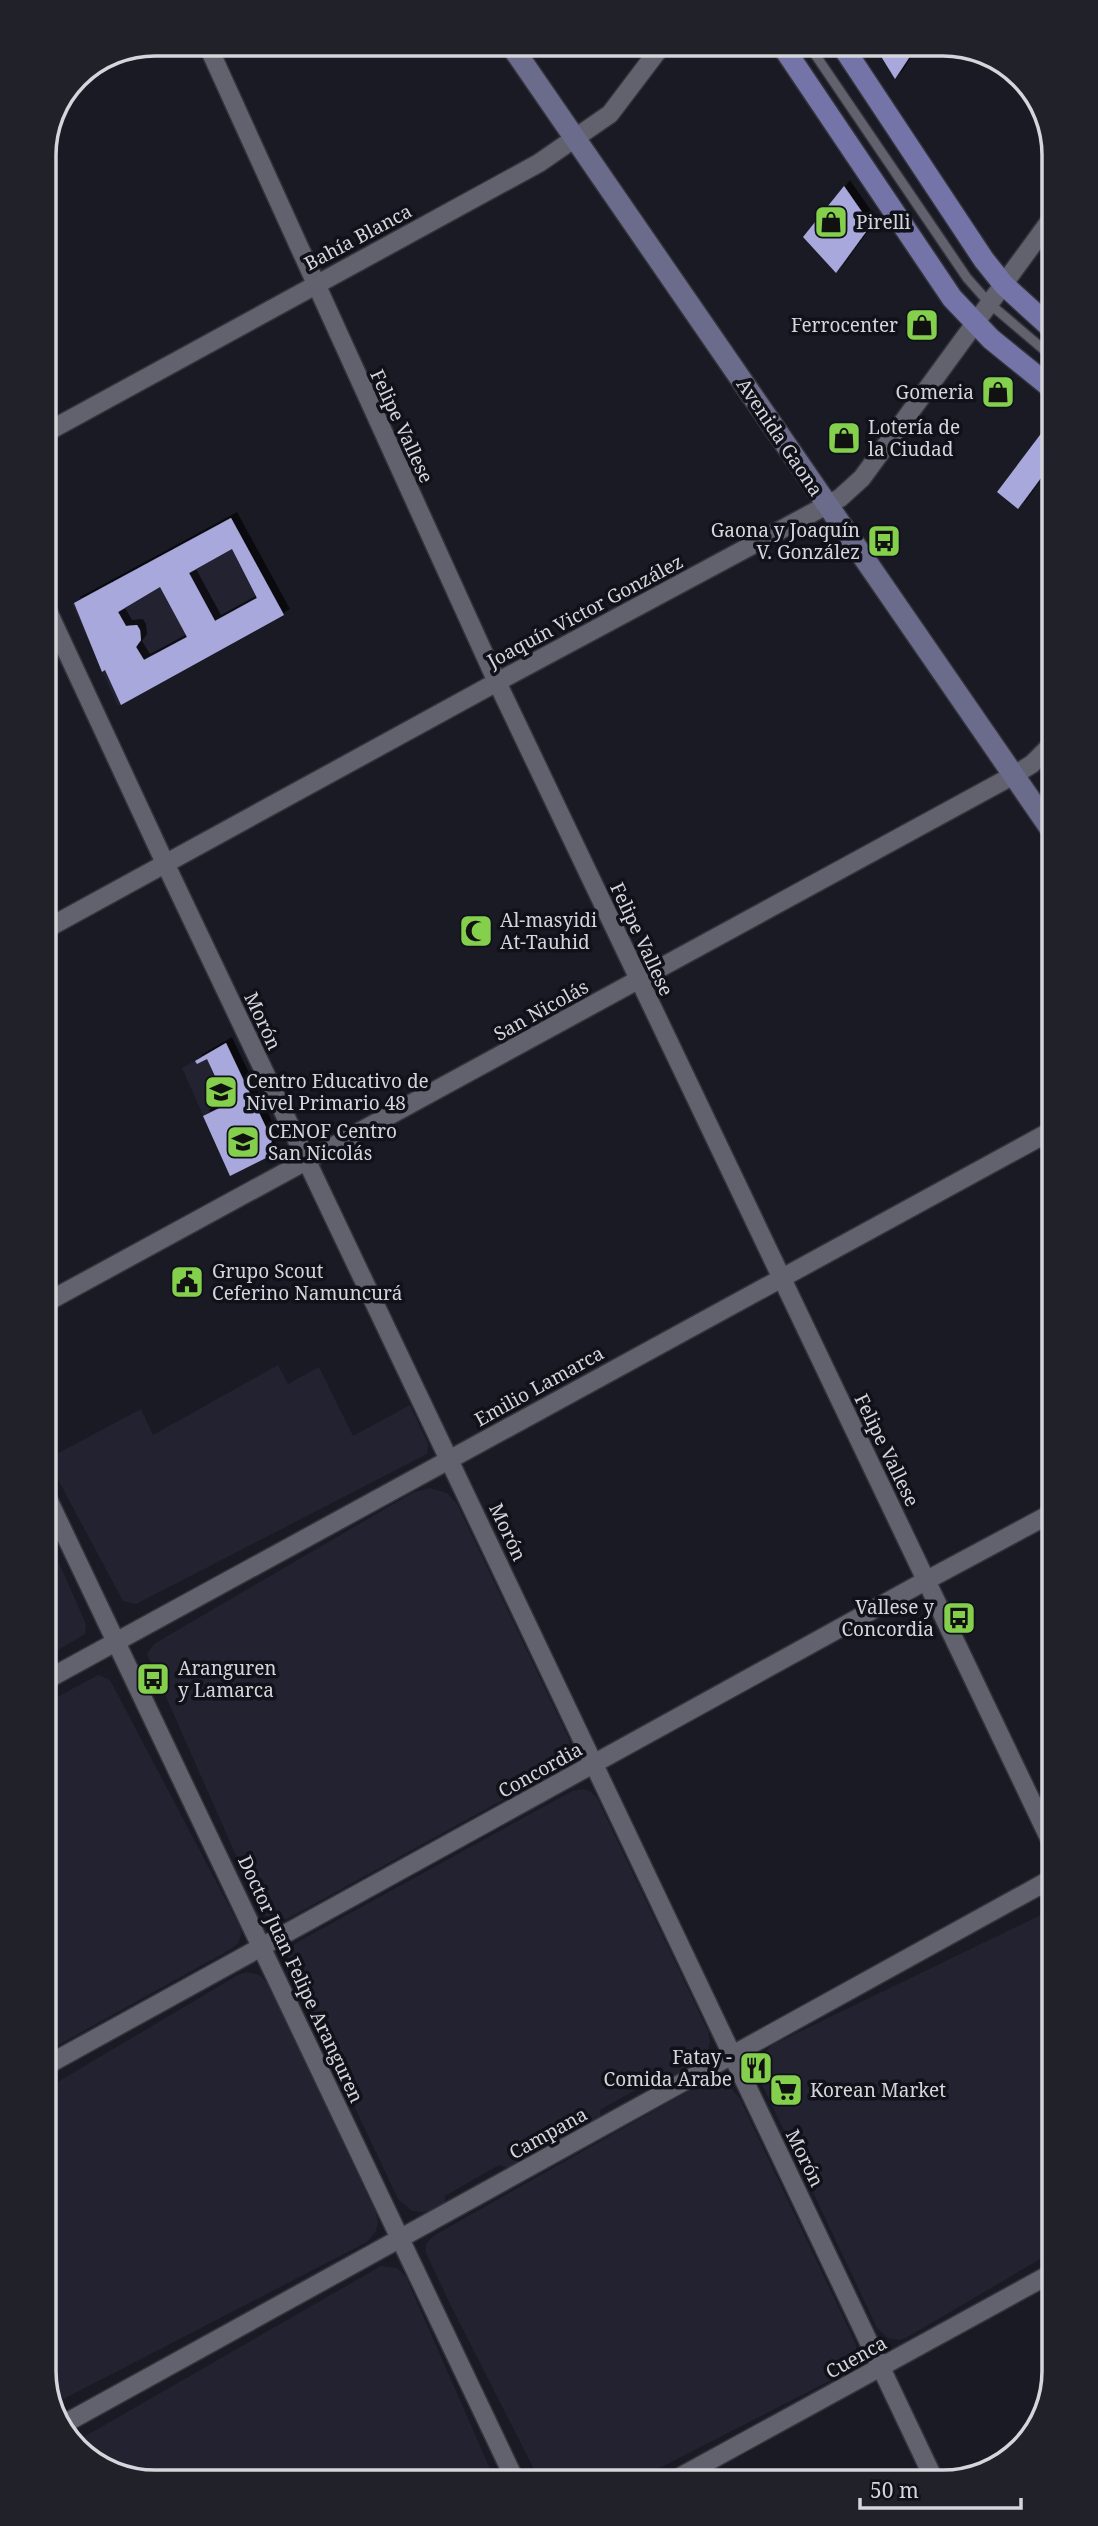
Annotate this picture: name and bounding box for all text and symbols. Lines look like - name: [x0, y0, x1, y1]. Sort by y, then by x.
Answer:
- street label: Bahía Blanca: [300, 198, 416, 276]
- shop icon: Pirelli: [812, 203, 850, 241]
- place label: Pirelli: [856, 209, 911, 235]
- shop icon: Ferrocenter: [903, 306, 941, 344]
- place label: Ferrocenter: [791, 312, 898, 338]
- street label: Felipe Vallese: [364, 365, 440, 487]
- street label: Avenida Gaona: [731, 373, 829, 501]
- shop icon: Gomeria: [979, 373, 1017, 411]
- place label: Gomeria: [896, 379, 974, 405]
- place label: Lotería de la Ciudad: [868, 414, 960, 462]
- shop icon: Lotería de la Ciudad: [825, 419, 863, 457]
- place label: Gaona y Joaquín V. González: [711, 517, 860, 565]
- bus stop icon: Gaona y Joaquín V. González: [865, 522, 903, 560]
- street label: Joaquín Victor González: [482, 548, 687, 674]
- street label: Felipe Vallese: [604, 878, 680, 1000]
- place label: Al-masyidi At-Tauhid: [500, 907, 597, 955]
- mosque icon: Al-masyidi At-Tauhid: [457, 912, 495, 950]
- street label: San Nicolás: [489, 973, 593, 1047]
- street label: Morón: [238, 988, 288, 1054]
- place label: Centro Educativo de Nivel Primario 48: [246, 1068, 429, 1116]
- school or university icon: Centro Educativo de Nivel Primario 48: [202, 1073, 240, 1111]
- place label: CENOF Centro San Nicolás: [268, 1118, 397, 1166]
- school or university icon: CENOF Centro San Nicolás: [224, 1123, 262, 1161]
- place label: Grupo Scout Ceferino Namuncurá: [212, 1258, 402, 1306]
- public building icon: Grupo Scout Ceferino Namuncurá: [168, 1263, 206, 1301]
- street label: Emilio Lamarca: [470, 1340, 608, 1432]
- street label: Felipe Vallese: [848, 1389, 926, 1511]
- street label: Morón: [483, 1499, 533, 1565]
- place label: Vallese y Concordia: [841, 1594, 934, 1642]
- bus stop icon: Vallese y Concordia: [940, 1599, 978, 1637]
- place label: Aranguren y Lamarca: [178, 1655, 277, 1703]
- bus stop icon: Aranguren y Lamarca: [134, 1660, 172, 1698]
- street label: Concordia: [493, 1736, 587, 1804]
- street label: Doctor Juan Felipe Aranguren: [232, 1851, 370, 2107]
- place label: Fatay - Comida Arabe: [604, 2044, 732, 2092]
- restaurant icon: Fatay - Comida Arabe: [737, 2049, 775, 2087]
- supermarket icon: Korean Market: [767, 2071, 805, 2109]
- place label: Korean Market: [810, 2077, 946, 2103]
- street label: Campana: [504, 2101, 592, 2165]
- street label: Morón: [780, 2125, 830, 2191]
- street label: Cuenca: [821, 2330, 891, 2384]
- scale bar: [860, 2466, 1021, 2510]
- text: 50 m: [870, 2476, 919, 2504]

